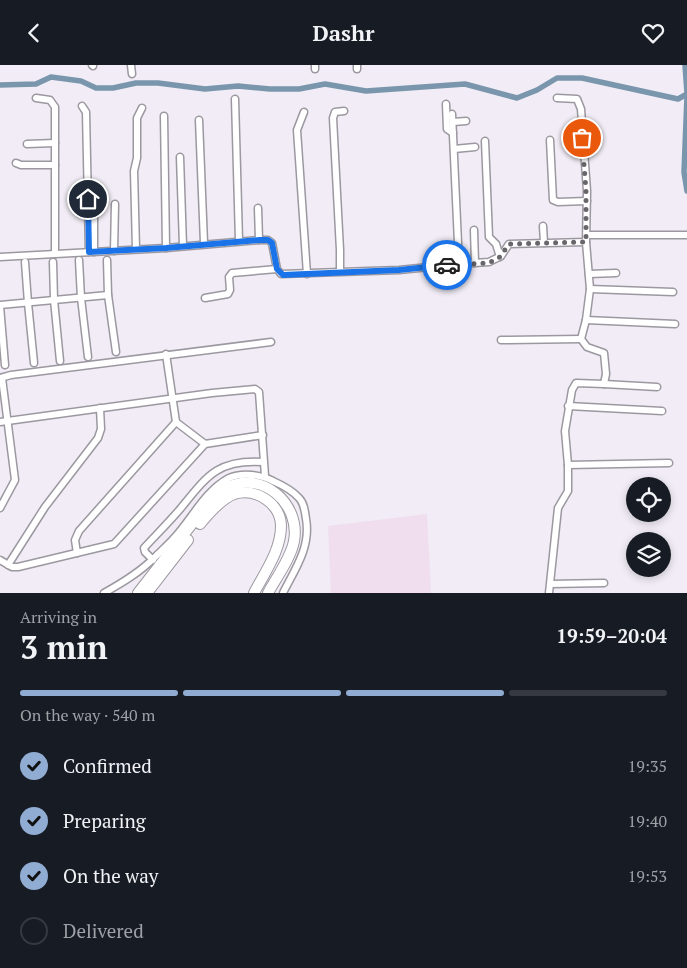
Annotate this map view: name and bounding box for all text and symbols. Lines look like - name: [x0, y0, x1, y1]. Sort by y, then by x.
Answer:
- text: Dashr: [313, 18, 374, 47]
- icon: back: [20, 19, 48, 47]
- icon: heart: [639, 19, 667, 47]
- pin: [561, 117, 603, 159]
- icon: bag: [568, 124, 596, 152]
- pin: [67, 178, 109, 220]
- icon: home: [74, 185, 102, 213]
- courier: [422, 240, 472, 290]
- icon: car: [433, 251, 461, 279]
- map controls: [626, 477, 671, 577]
- button: locate: [626, 477, 671, 522]
- button: layers: [626, 532, 671, 577]
- text: Arriving in: [20, 606, 97, 628]
- text: 19:59–20:04: [556, 623, 667, 648]
- text: 3 min: [20, 626, 108, 668]
- text: On the way · 540 m: [20, 704, 155, 726]
- icon: check: [20, 752, 48, 780]
- text: Confirmed: [63, 753, 152, 778]
- text: 19:35: [628, 755, 667, 777]
- icon: check: [20, 807, 48, 835]
- text: Preparing: [63, 808, 146, 833]
- text: 19:40: [628, 810, 667, 832]
- icon: check: [20, 862, 48, 890]
- text: On the way: [63, 863, 158, 888]
- text: 19:53: [628, 865, 667, 887]
- text: Delivered: [63, 918, 144, 943]

